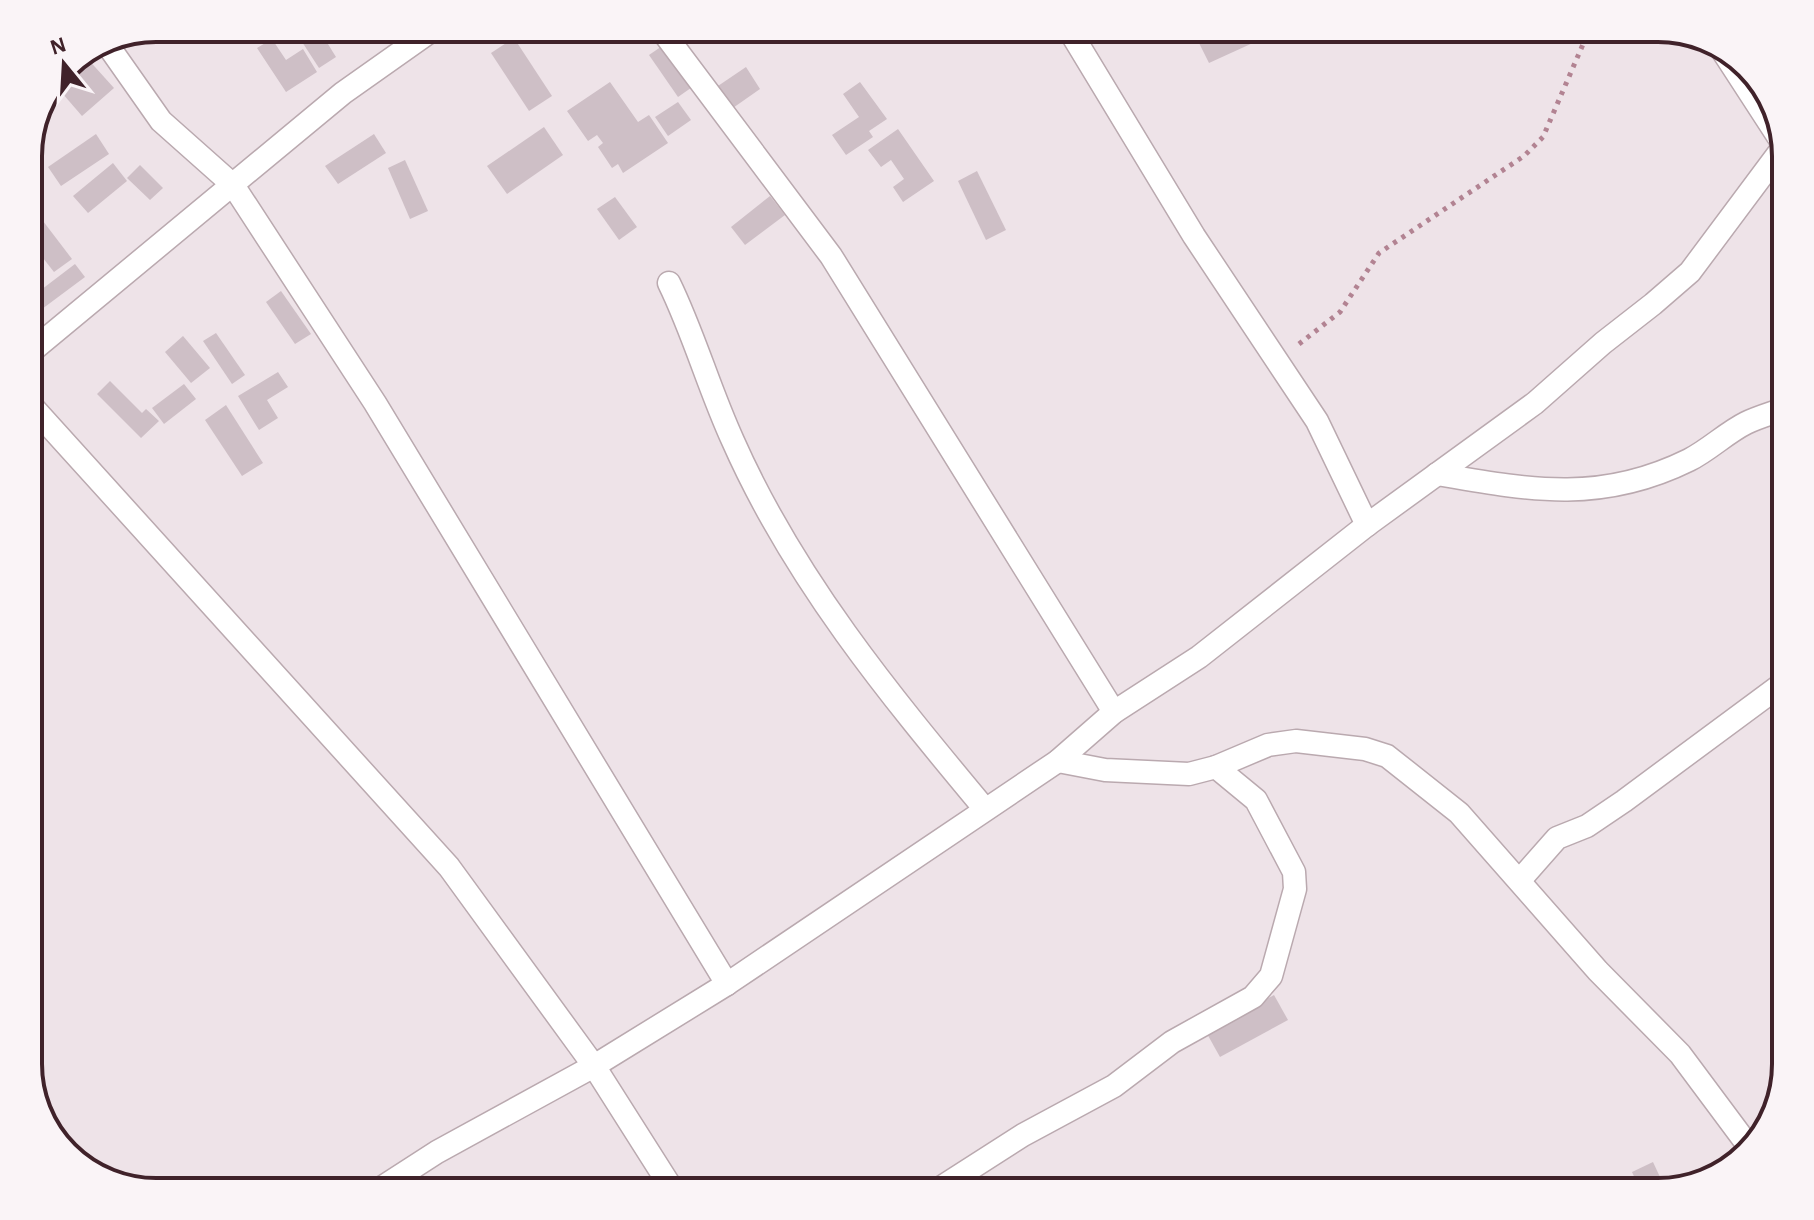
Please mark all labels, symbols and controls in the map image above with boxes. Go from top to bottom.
north arrow [24,24,104,104]
text: N [47,33,69,59]

